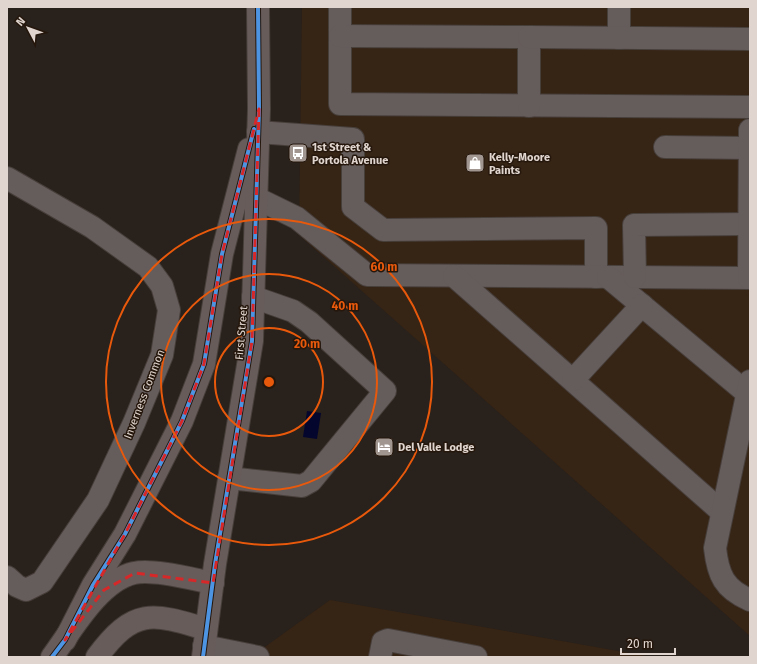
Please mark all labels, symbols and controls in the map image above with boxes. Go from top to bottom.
north arrow [8,8,48,48]
text: N [14,15,28,29]
place label: 1st Street & Portola Avenue [312,141,388,167]
bus stop icon: 1st Street & Portola Avenue [287,142,309,164]
place label: Kelly-Moore Paints [489,151,550,177]
shop icon: Kelly-Moore Paints [464,152,486,174]
text: 60 m [371,260,397,274]
text: 40 m [332,299,358,313]
street label: First Street [233,306,250,361]
text: 20 m [294,337,320,351]
street label: Inverness Common [121,348,168,441]
centre of rings [262,375,276,389]
hotel icon: Del Valle Lodge [373,436,395,458]
place label: Del Valle Lodge [398,441,474,454]
scale bar [621,630,675,656]
text: 20 m [627,637,653,651]

